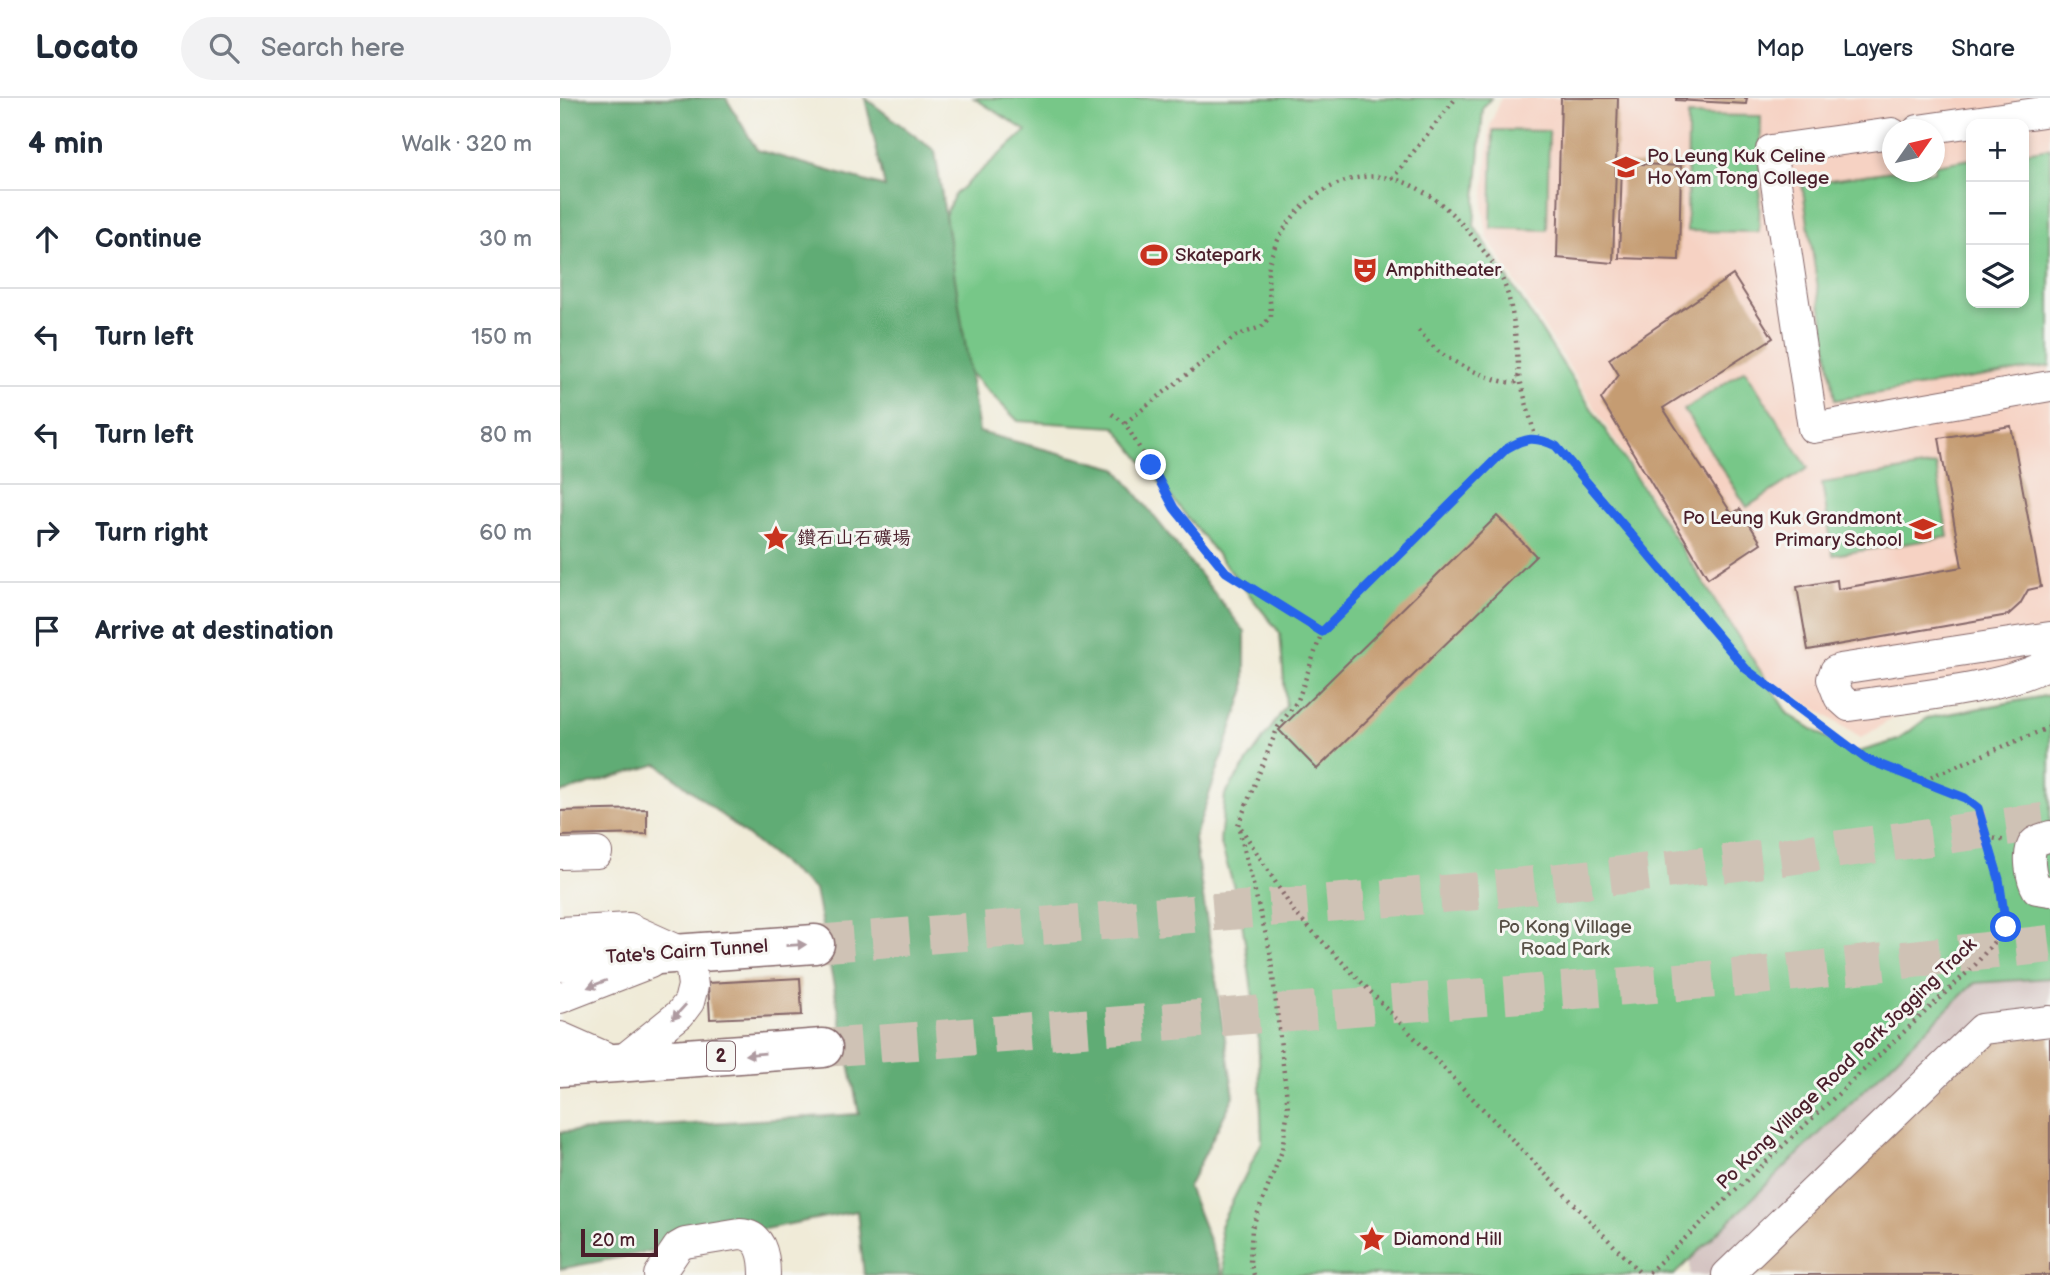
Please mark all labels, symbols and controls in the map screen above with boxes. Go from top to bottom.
search box [181,17,671,80]
text: Locato [35,28,139,68]
icon: search [205,29,243,67]
text: Search here [261,33,405,64]
text: Map [1756,34,1804,63]
text: Layers [1842,34,1913,63]
text: Share [1951,34,2015,63]
north arrow [1882,119,1945,182]
map controls [1966,119,2029,308]
button: + [1966,119,2029,182]
text: 4 min [28,126,103,162]
text: Walk · 320 m [401,130,532,158]
place label: Po Leung Kuk Celine Ho Yam Tong College [1647,145,1829,190]
school or university icon: Po Leung Kuk Celine Ho Yam Tong College [1611,152,1641,182]
button: − [1966,182,2029,245]
icon: ahead [28,220,66,258]
text: Continue [95,224,202,255]
text: 30 m [479,225,532,253]
sports icon: Skatepark [1139,240,1169,270]
place label: Skatepark [1175,244,1261,267]
button: layers [1966,245,2029,308]
theatre icon: Amphitheater [1350,255,1380,285]
place label: Amphitheater [1386,259,1502,282]
icon: left [28,318,66,356]
text: Turn left [95,322,194,353]
text: 150 m [471,323,532,351]
icon: left [28,416,66,454]
text: Turn left [95,420,194,451]
text: 80 m [480,421,532,449]
route end [1135,449,1166,480]
place label: Po Leung Kuk Grandmont Primary School [1683,507,1902,552]
icon: right [28,514,66,552]
school or university icon: Po Leung Kuk Grandmont Primary School [1908,514,1938,544]
text: Turn right [95,518,208,549]
text: 60 m [479,519,532,547]
place icon: 鑽石山石礦場 [761,523,791,553]
place label: 鑽石山石礦場 [797,527,911,550]
icon: arrive [28,612,66,650]
text: Arrive at destination [95,616,334,647]
route start [1990,911,2021,942]
park label: Po Kong Village Road Park [1498,916,1632,961]
street label: Po Kong Village Road Park Jogging Track [1712,933,1982,1195]
street label: Tate's Cairn Tunnel [605,935,769,969]
one-way arrow [785,939,807,950]
one-way arrow [587,978,608,989]
one-way arrow [672,1003,688,1020]
road number: 2 [707,1042,735,1071]
one-way arrow [744,1049,766,1060]
place icon: Diamond Hill [1357,1224,1387,1254]
scale bar [581,1226,658,1258]
place label: Diamond Hill [1393,1228,1502,1251]
text: 20 m [592,1229,635,1252]

